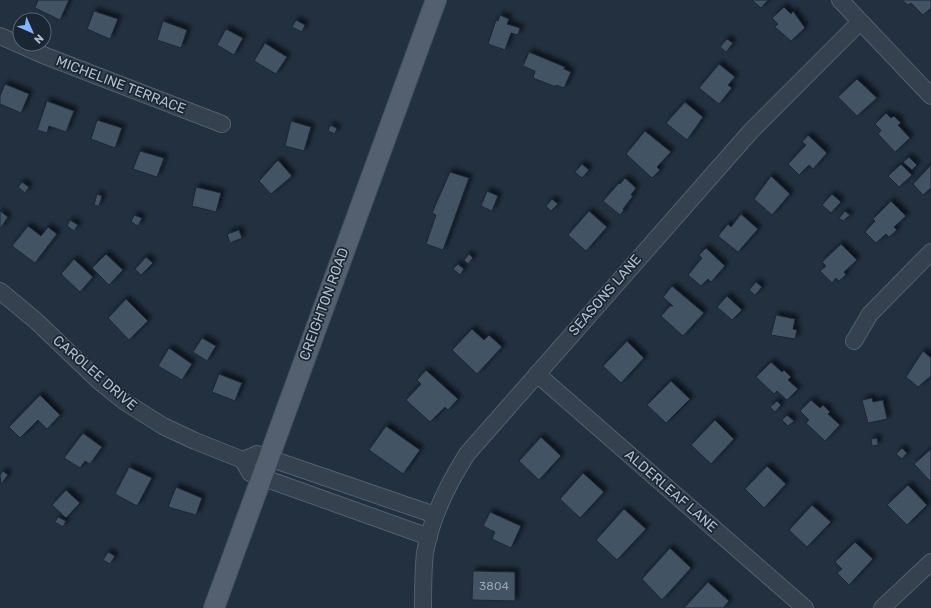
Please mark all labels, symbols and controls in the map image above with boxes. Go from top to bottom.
north arrow [12,12,52,52]
text: N [31,31,46,46]
street label: MICHELINE TERRACE [54,52,188,118]
street label: CREIGHTON ROAD [296,245,352,363]
street label: SEASONS LANE [565,251,645,339]
street label: CAROLEE DRIVE [49,332,141,414]
street label: ALDERLEAF LANE [621,446,721,536]
house number: 3804 [479,579,510,593]

